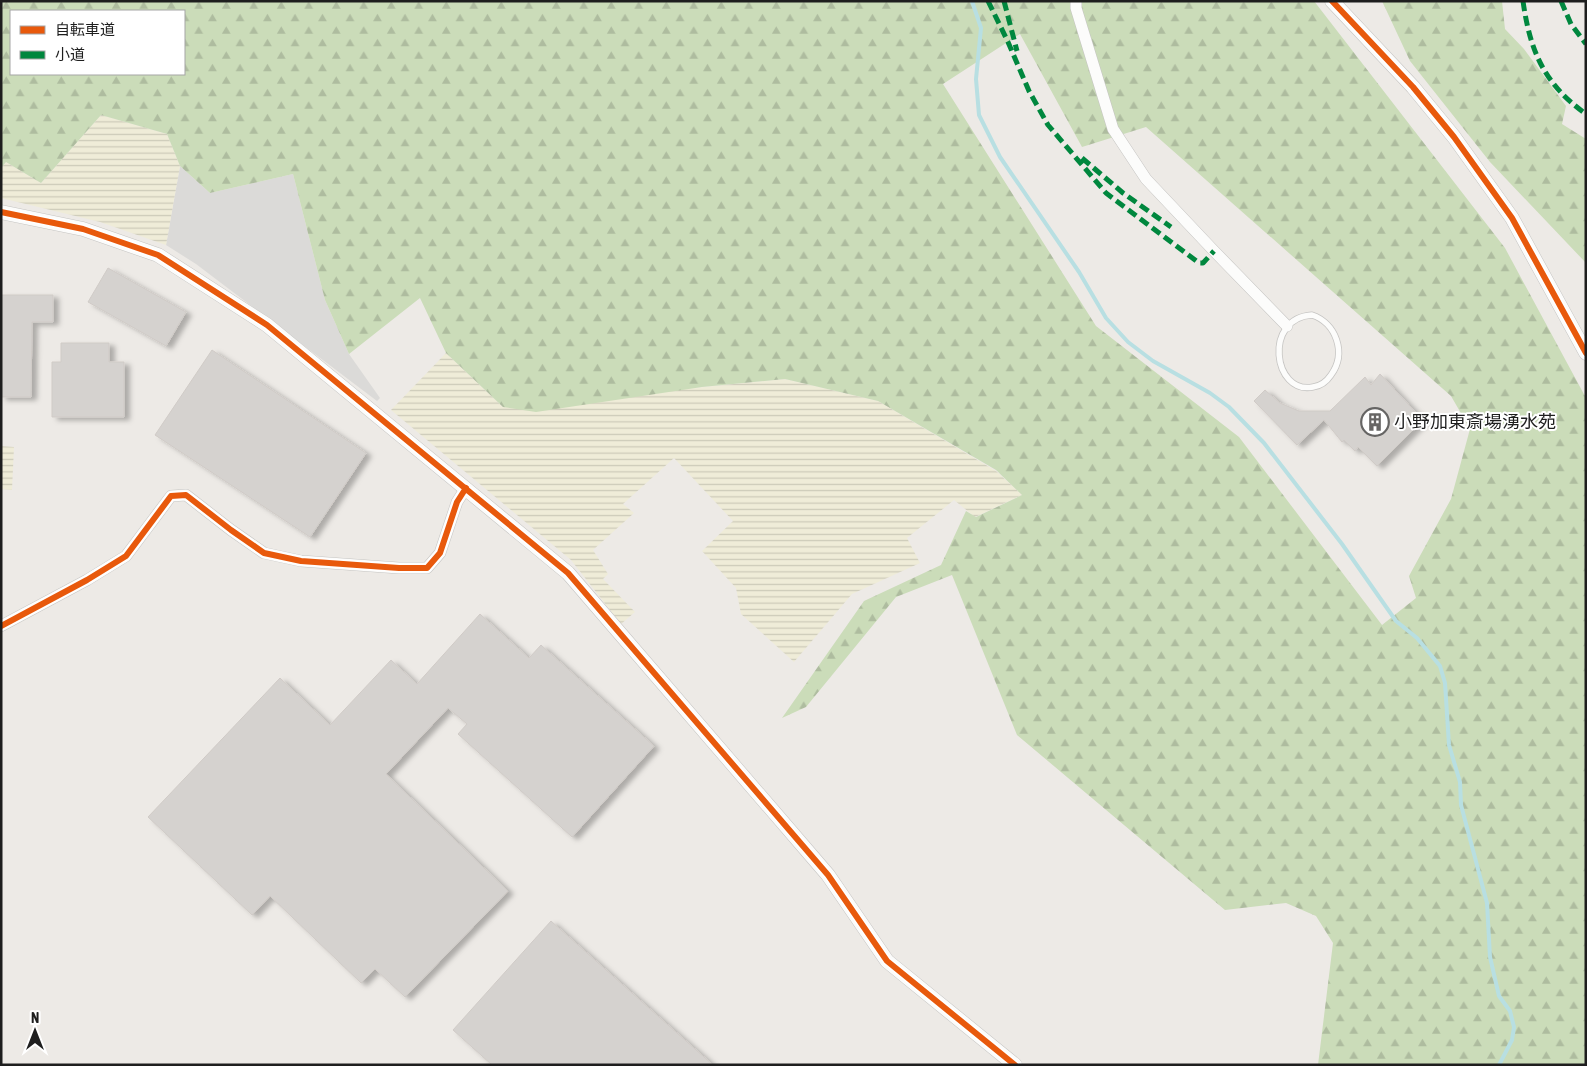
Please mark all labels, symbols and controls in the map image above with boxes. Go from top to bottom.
legend [10,10,185,75]
text: 自転車道 [55,21,115,38]
text: 小道 [55,46,85,63]
building icon: 小野加東斎場湧水苑 [1360,407,1390,437]
place label: 小野加東斎場湧水苑 [1394,411,1556,432]
north arrow [10,1006,60,1056]
text: N [31,1010,39,1026]

